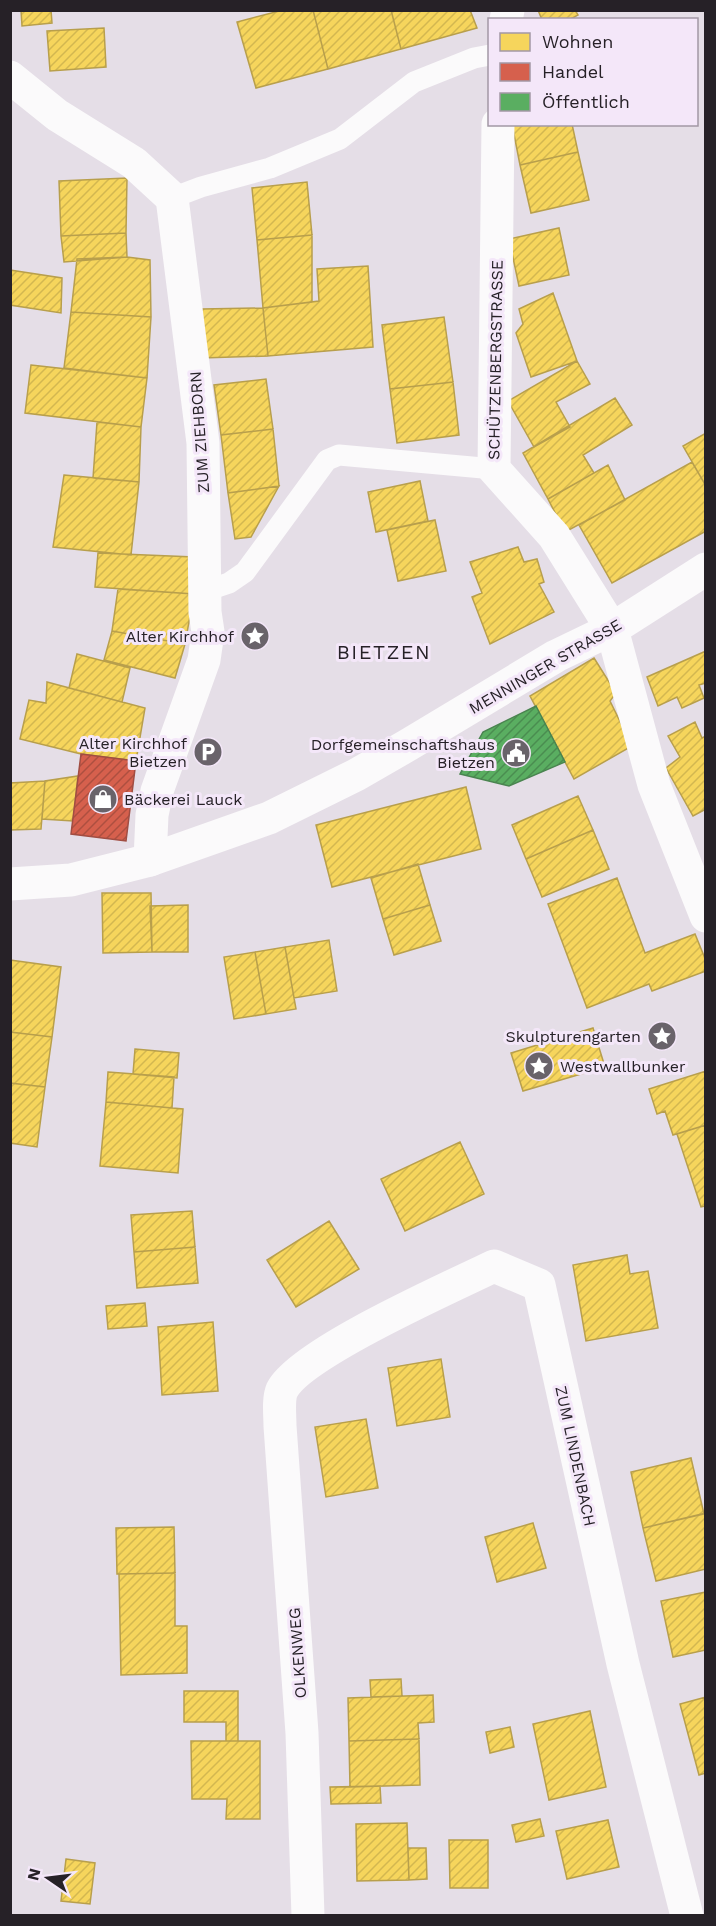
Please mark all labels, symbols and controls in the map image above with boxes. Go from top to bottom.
legend [488,18,698,126]
text: Wohnen [542,31,613,52]
text: Handel [542,61,604,82]
text: Öffentlich [542,91,630,112]
street label: SCHÜTZENBERGSTRASSE [484,260,507,460]
street label: ZUM ZIEHBORN [186,370,213,494]
street label: MENNINGER STRASSE [466,615,625,718]
place icon: Alter Kirchhof [239,620,271,652]
place label: Alter Kirchhof [126,627,235,646]
district label: BIETZEN [337,640,431,664]
place label: Alter Kirchhof Bietzen [79,734,188,771]
place label: Dorfgemeinschaftshaus Bietzen [311,735,495,772]
parking icon: Alter Kirchhof Bietzen [192,736,224,768]
public building icon: Dorfgemeinschaftshaus Bietzen [500,737,532,769]
shop icon: Bäckerei Lauck [87,783,119,815]
place label: Bäckerei Lauck [124,790,242,809]
place icon: Skulpturengarten [646,1020,678,1052]
place label: Skulpturengarten [506,1027,641,1046]
place icon: Westwallbunker [523,1050,555,1082]
place label: Westwallbunker [560,1057,686,1076]
street label: ZUM LINDENBACH [551,1384,600,1528]
street label: OLKENWEG [285,1607,310,1699]
north arrow [18,1848,78,1908]
text: N [23,1866,45,1883]

